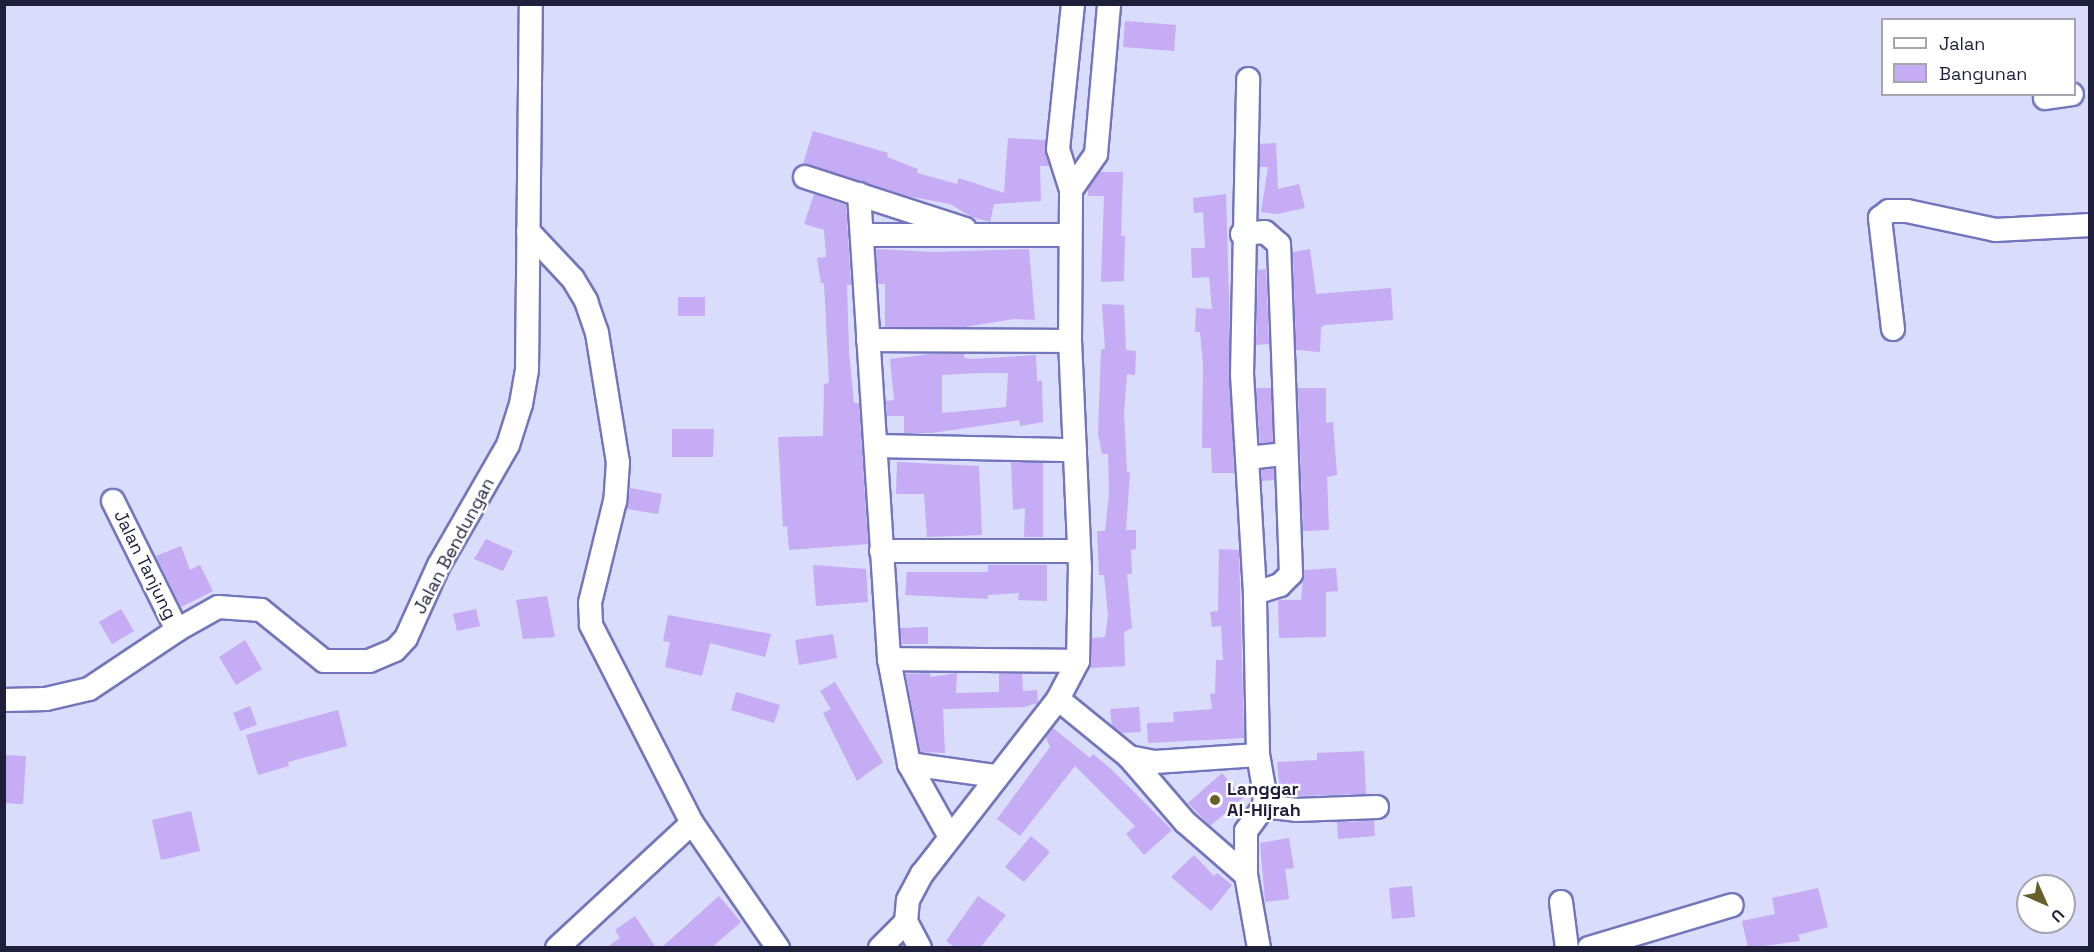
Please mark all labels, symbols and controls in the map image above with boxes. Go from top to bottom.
legend [1881,18,2076,96]
text: Jalan [1939,32,1985,55]
text: Bangunan [1939,62,2027,85]
street label: Jalan Bendungan [409,474,499,618]
street label: Jalan Tanjung [109,507,181,623]
place label: Langgar Al-Hijrah [1227,779,1301,822]
marker: Langgar Al-Hijrah [1208,793,1222,807]
north arrow [2016,874,2076,934]
text: U [2046,904,2069,927]

